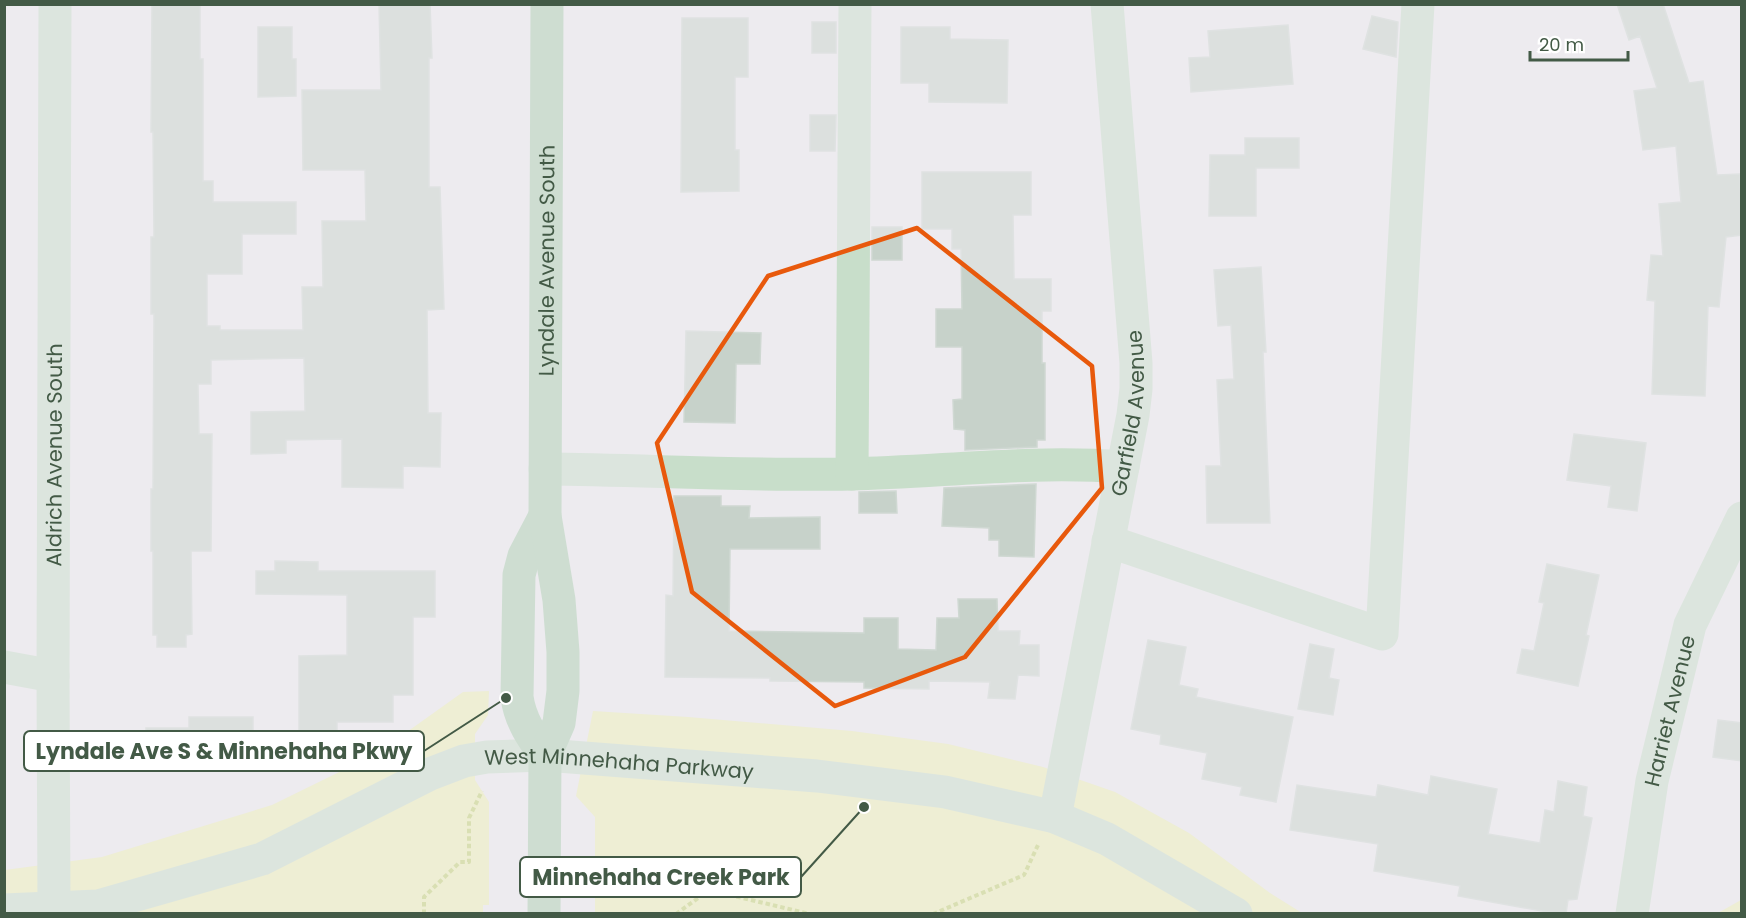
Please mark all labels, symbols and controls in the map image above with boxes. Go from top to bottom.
scale bar [1530,24,1628,62]
text: 20 m [1539,32,1584,57]
street label: Lyndale Avenue South [531,145,561,376]
street label: Garfield Avenue [1103,329,1151,498]
street label: Aldrich Avenue South [39,343,68,567]
street label: Harriet Avenue [1637,632,1702,789]
callout: Lyndale Ave S & Minnehaha Pkwy [24,731,424,771]
text: Lyndale Ave S & Minnehaha Pkwy [36,736,412,767]
street label: West Minnehaha Parkway [484,740,755,786]
callout: Minnehaha Creek Park [520,857,801,897]
text: Minnehaha Creek Park [532,862,790,893]

